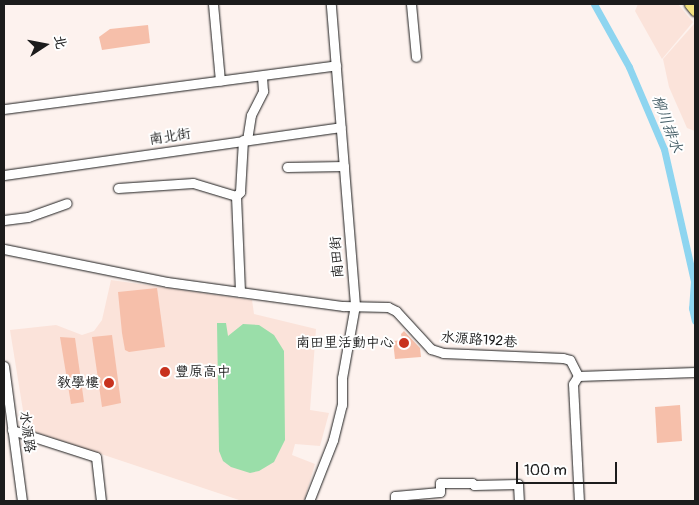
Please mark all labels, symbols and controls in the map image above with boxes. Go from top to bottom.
north arrow [20,20,70,70]
text: 北 [51,34,70,51]
water label: 柳川排水 [648,93,686,155]
street label: 南北街 [148,125,192,149]
street label: 南田街 [327,235,347,279]
street label: 水源路192巷 [440,329,518,351]
place label: 南田里活動中心 [296,335,394,351]
marker: 南田里活動中心 [398,337,410,349]
place label: 豐原高中 [175,364,231,380]
marker: 豐原高中 [159,366,171,378]
place label: 教學樓 [57,375,99,391]
marker: 教學樓 [103,377,115,389]
street label: 水源路 [16,410,38,454]
scale bar [519,452,620,484]
text: 100 m [524,461,567,480]

